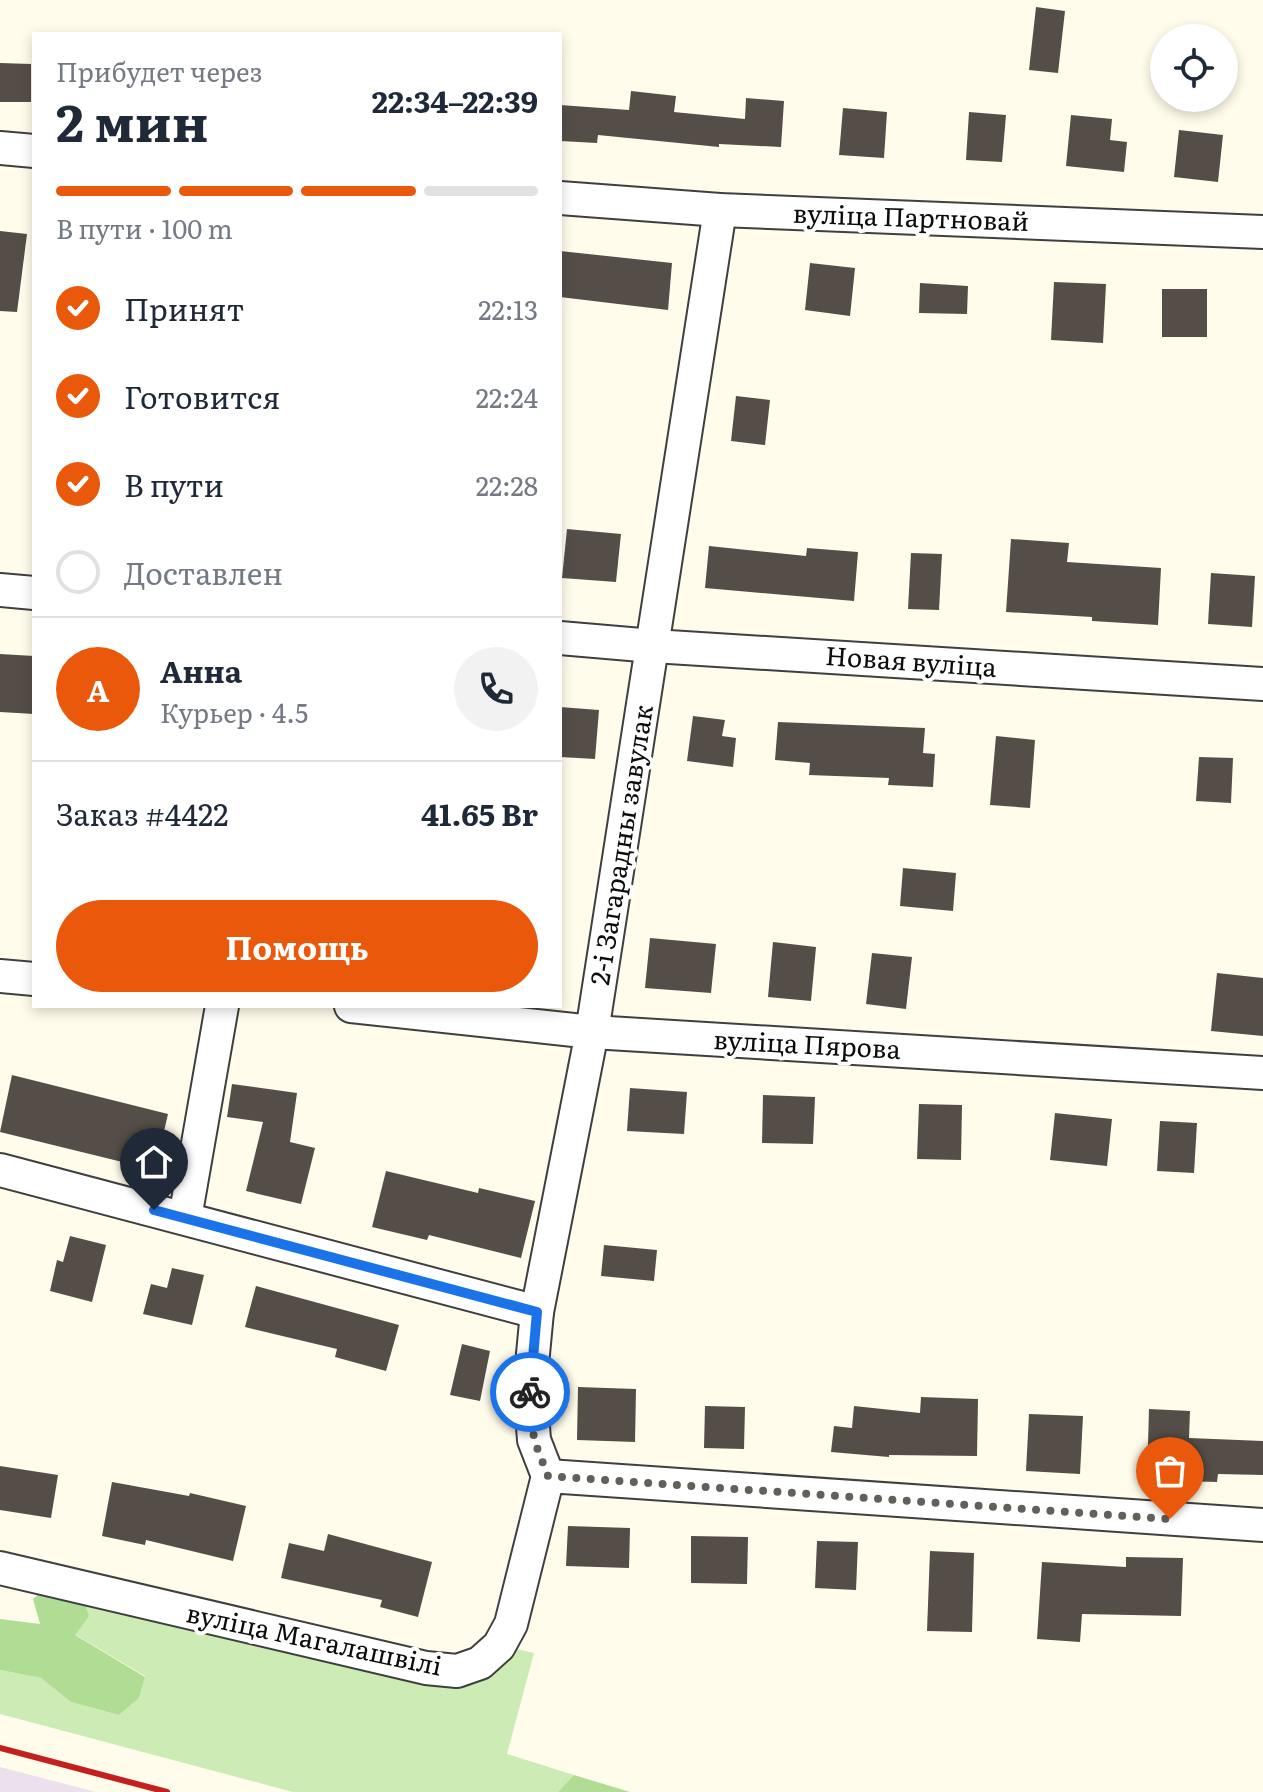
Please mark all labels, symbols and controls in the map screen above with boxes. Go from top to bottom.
map controls [1150,24,1238,112]
button: locate [1150,24,1238,112]
text: Прибудет через [56,51,262,90]
text: 22:34–22:39 [372,78,538,122]
text: 2 мин [56,81,208,158]
street label: вуліца Партновай [792,192,1030,239]
text: В пути · 100 m [56,208,233,247]
icon: check [56,286,100,330]
text: Принят [124,286,244,330]
text: 22:13 [478,289,538,328]
icon: check [56,374,100,418]
text: Готовится [124,374,280,418]
text: 22:24 [476,377,538,416]
icon: check [56,462,100,506]
text: В пути [124,462,224,506]
text: 22:28 [476,465,538,504]
text: Доставлен [124,550,283,594]
street label: Новая вуліца [824,634,998,685]
button: phone [454,647,538,731]
text: Анна [160,648,242,692]
text: А [87,667,109,711]
text: Курьер · 4.5 [160,692,308,731]
street label: 2-і Загарадны завулак [578,701,661,988]
text: Заказ #4422 [56,791,228,835]
text: 41.65 Br [421,791,538,835]
button: Помощь [56,900,538,992]
street label: вуліца Пярова [712,1018,902,1067]
pin [120,1128,188,1210]
icon: home [132,1140,176,1184]
courier [490,1352,570,1432]
icon: bike [508,1370,552,1414]
pin [1136,1437,1204,1519]
icon: bag [1148,1449,1192,1493]
street label: вуліца Магалашвілі [183,1591,446,1684]

